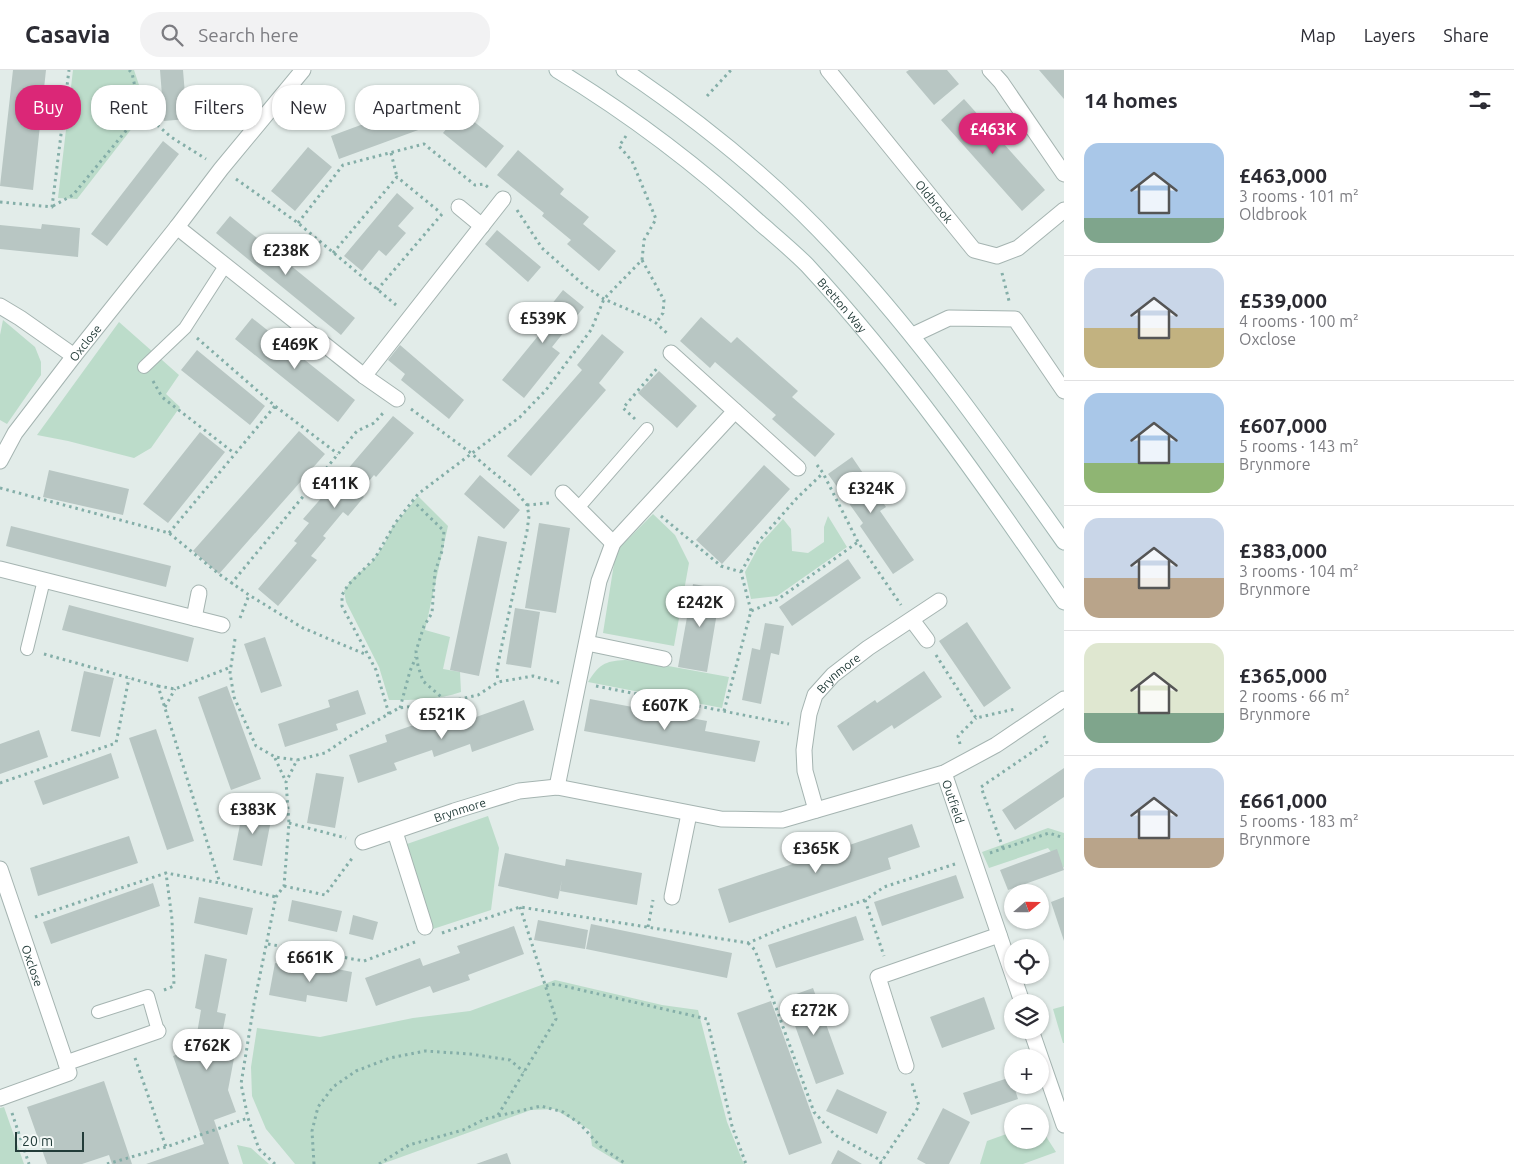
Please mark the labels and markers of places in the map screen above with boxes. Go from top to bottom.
pin: £463K [958,112,1028,155]
pin: £238K [251,234,321,276]
pin: £539K [508,302,578,344]
pin: £469K [260,328,330,370]
pin: £411K [300,466,370,509]
pin: £324K [836,472,906,514]
pin: £242K [665,586,735,628]
pin: £607K [630,688,700,731]
pin: £521K [407,698,477,740]
pin: £383K [218,792,288,835]
pin: £365K [781,832,851,874]
pin: £661K [275,940,345,983]
pin: £272K [779,994,849,1036]
pin: £762K [172,1028,242,1071]

